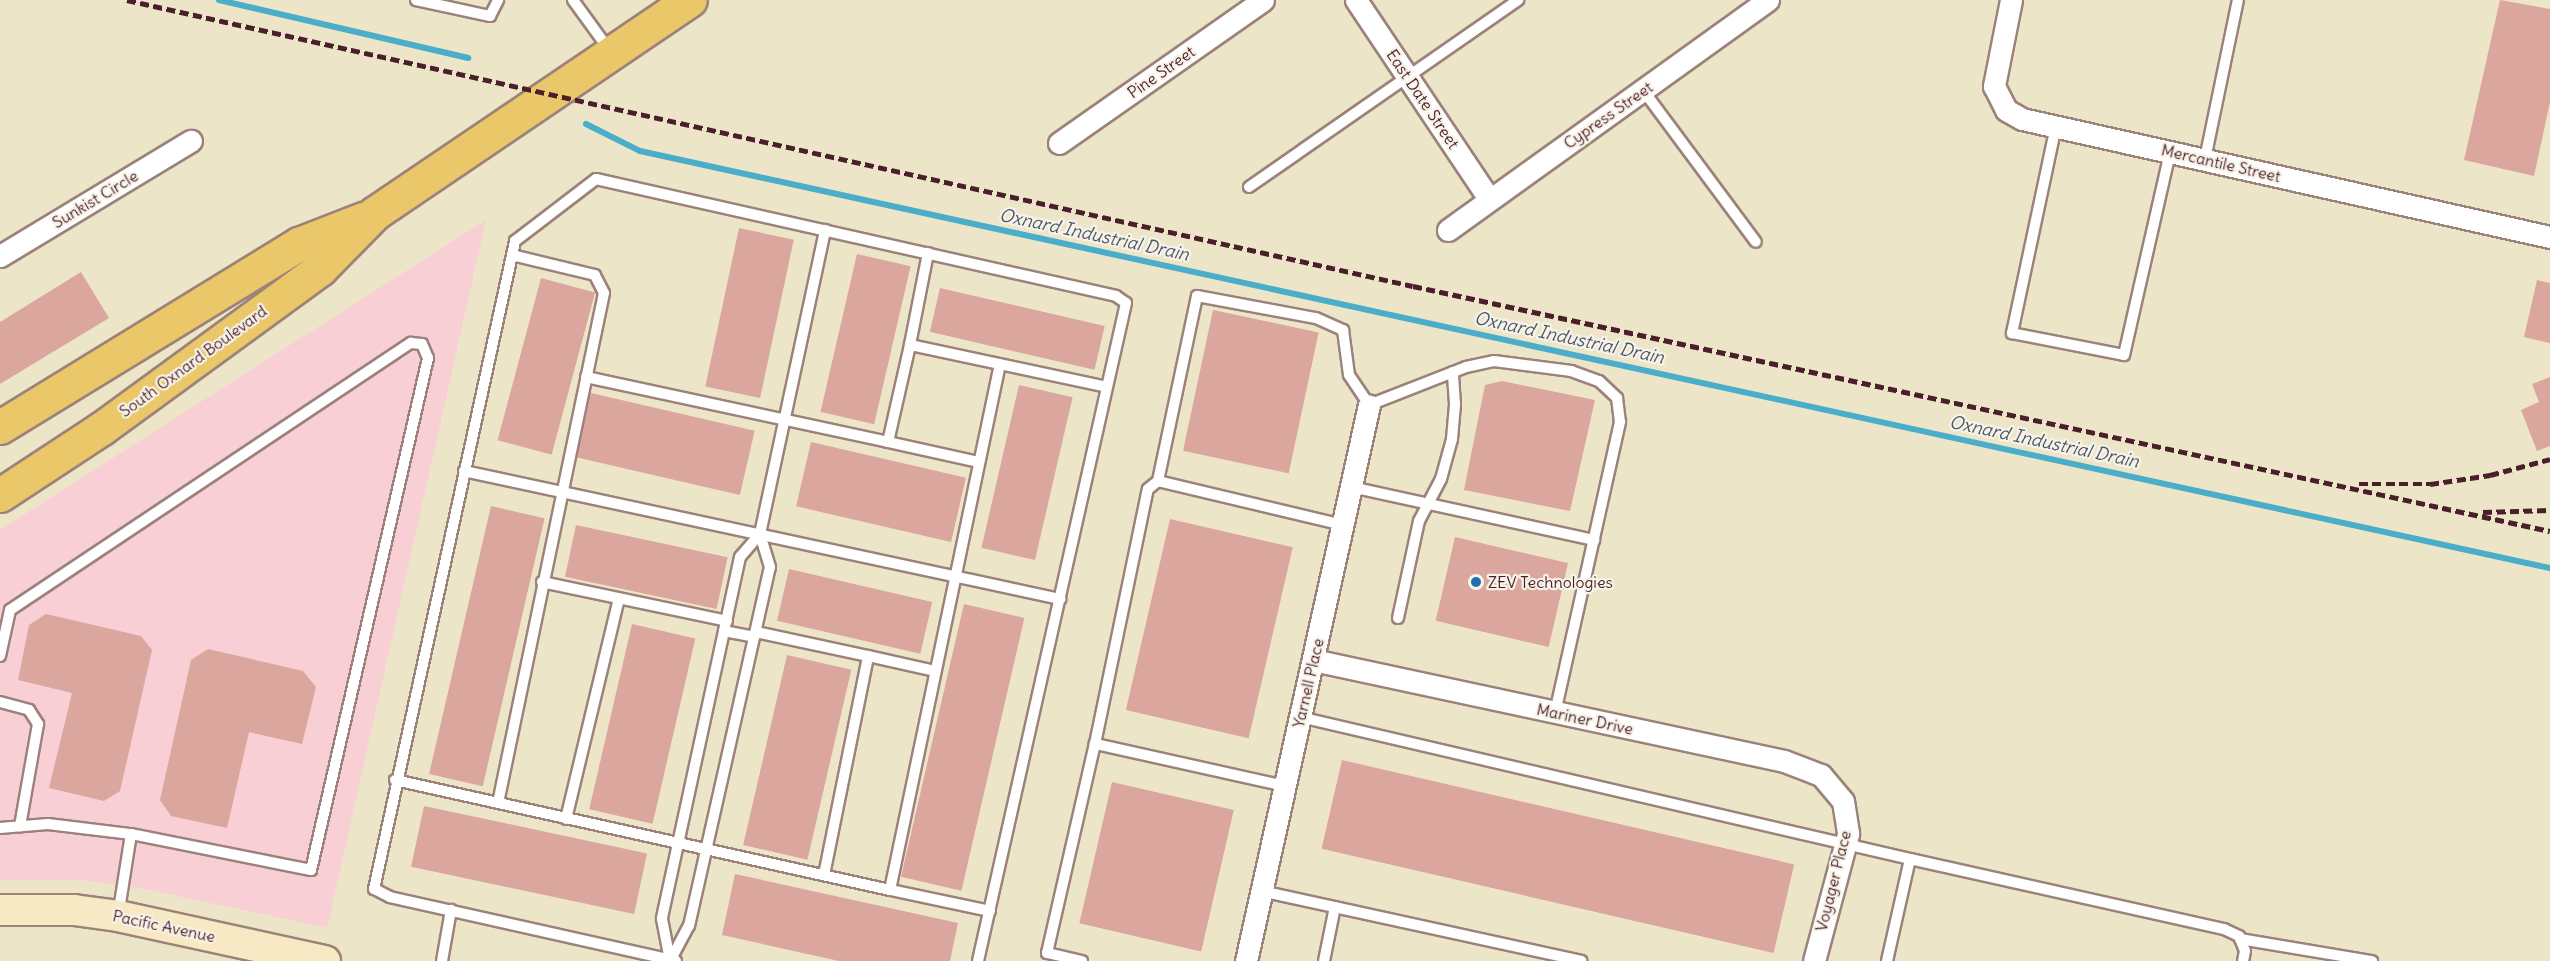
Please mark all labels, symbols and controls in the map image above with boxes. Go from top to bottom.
street label: Pine Street [1124,42,1198,102]
street label: East Date Street [1383,46,1463,152]
street label: Cypress Street [1560,77,1656,153]
street label: Mercantile Street [2159,140,2283,186]
street label: Sunkist Circle [49,166,141,232]
water label: Oxnard Industrial Drain [997,204,1191,266]
street label: South Oxnard Boulevard [116,301,270,421]
water label: Oxnard Industrial Drain [1472,307,1666,369]
water label: Oxnard Industrial Drain [1947,411,2141,473]
place label: ZEV Technologies [1488,572,1613,592]
marker: ZEV Technologies [1469,575,1483,589]
street label: Yarnell Place [1288,636,1328,730]
street label: Mariner Drive [1535,699,1635,739]
street label: Voyager Place [1811,829,1855,933]
street label: Pacific Avenue [111,906,217,946]

